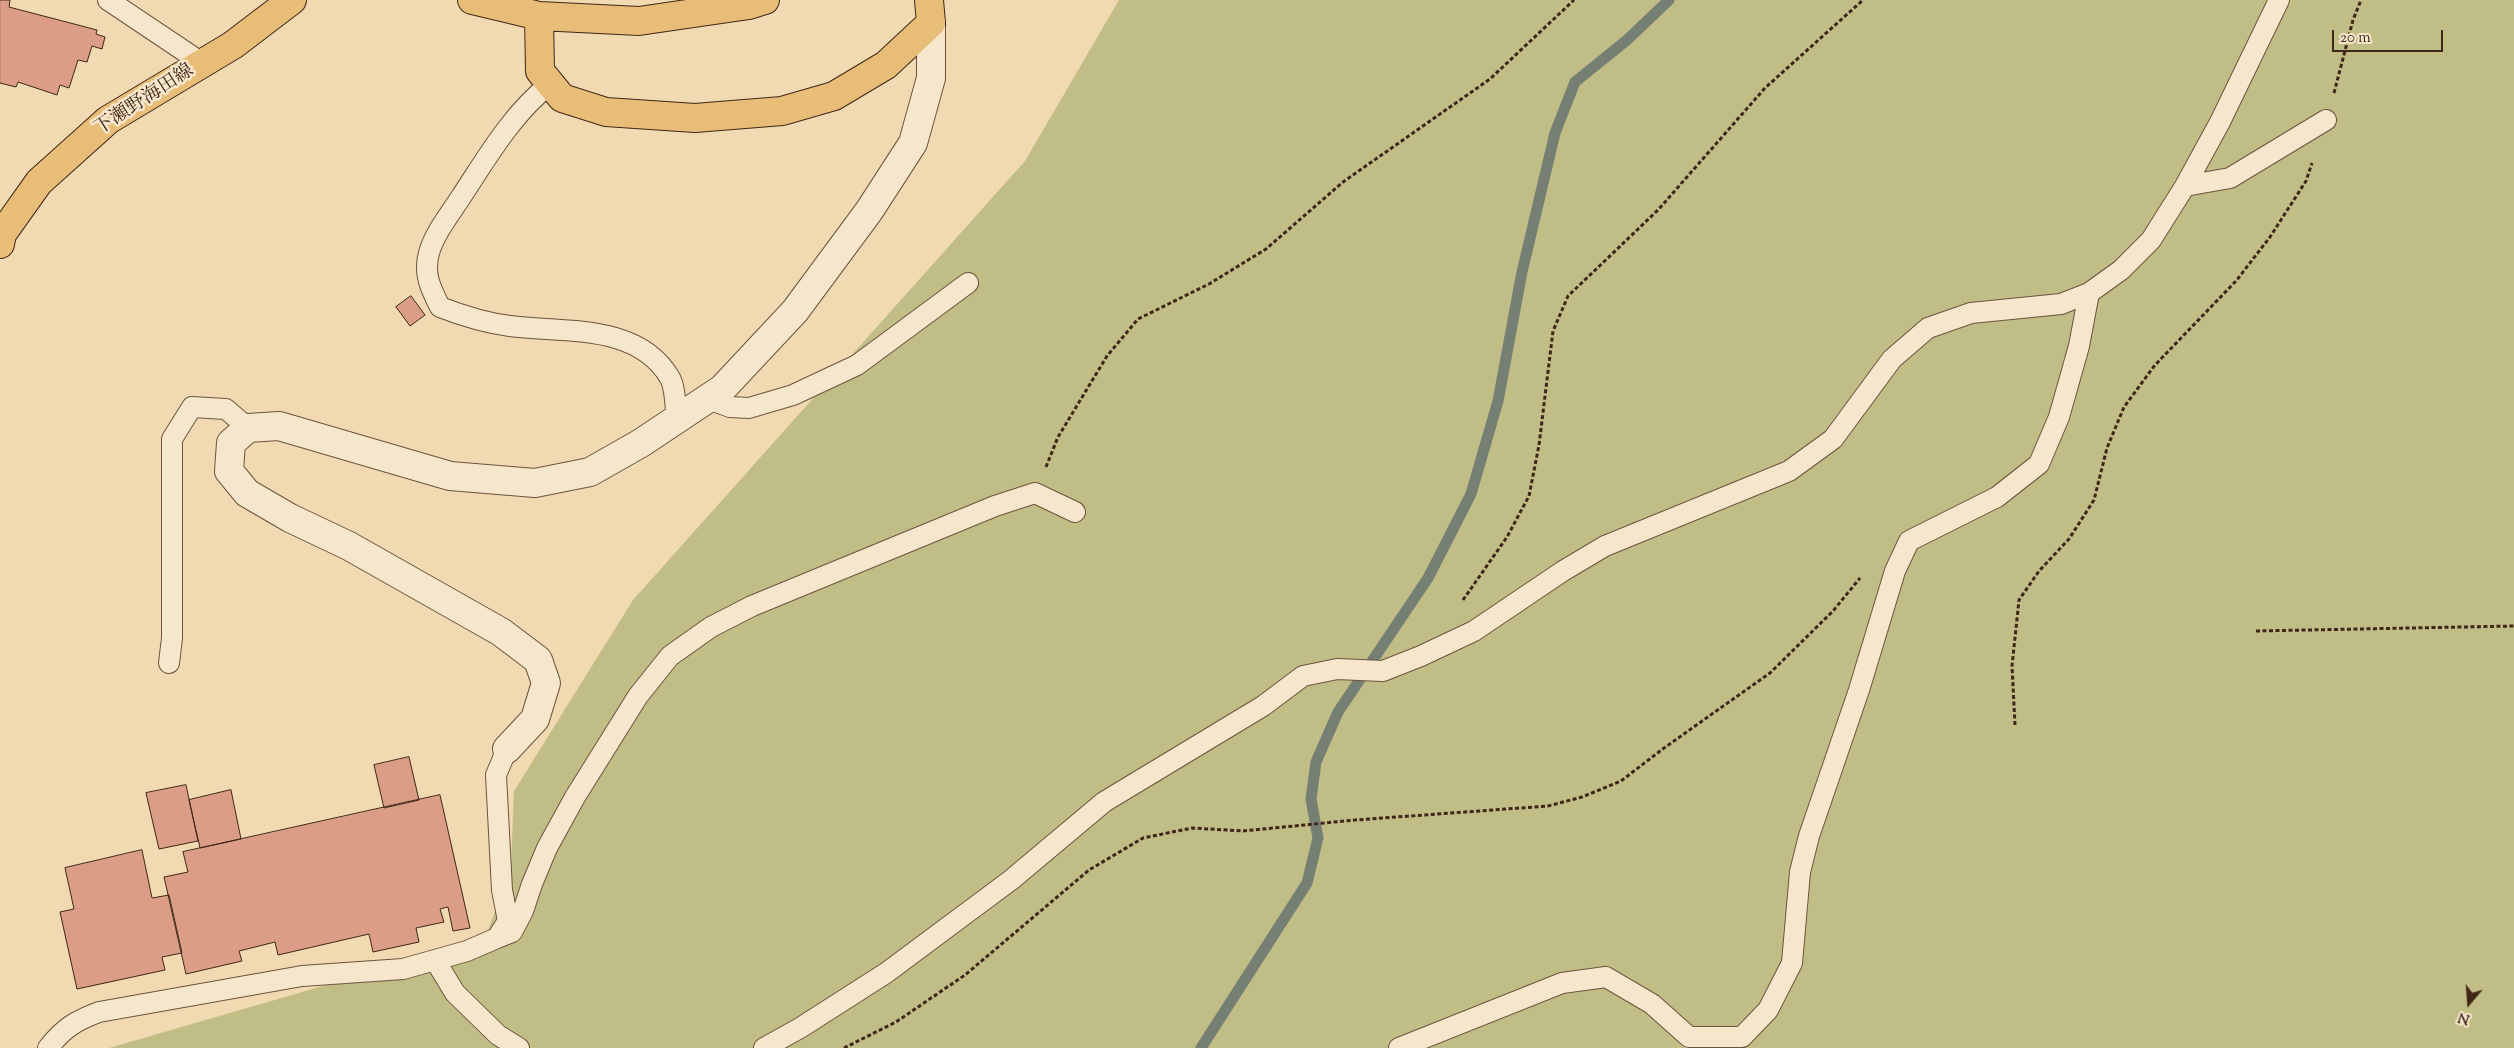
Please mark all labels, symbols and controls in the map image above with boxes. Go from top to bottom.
scale bar [2334,20,2445,52]
text: 20 m [2340,28,2371,49]
street label: 下瀬野海田線 [91,60,199,142]
north arrow [2444,978,2494,1028]
text: N [2456,1006,2473,1029]

